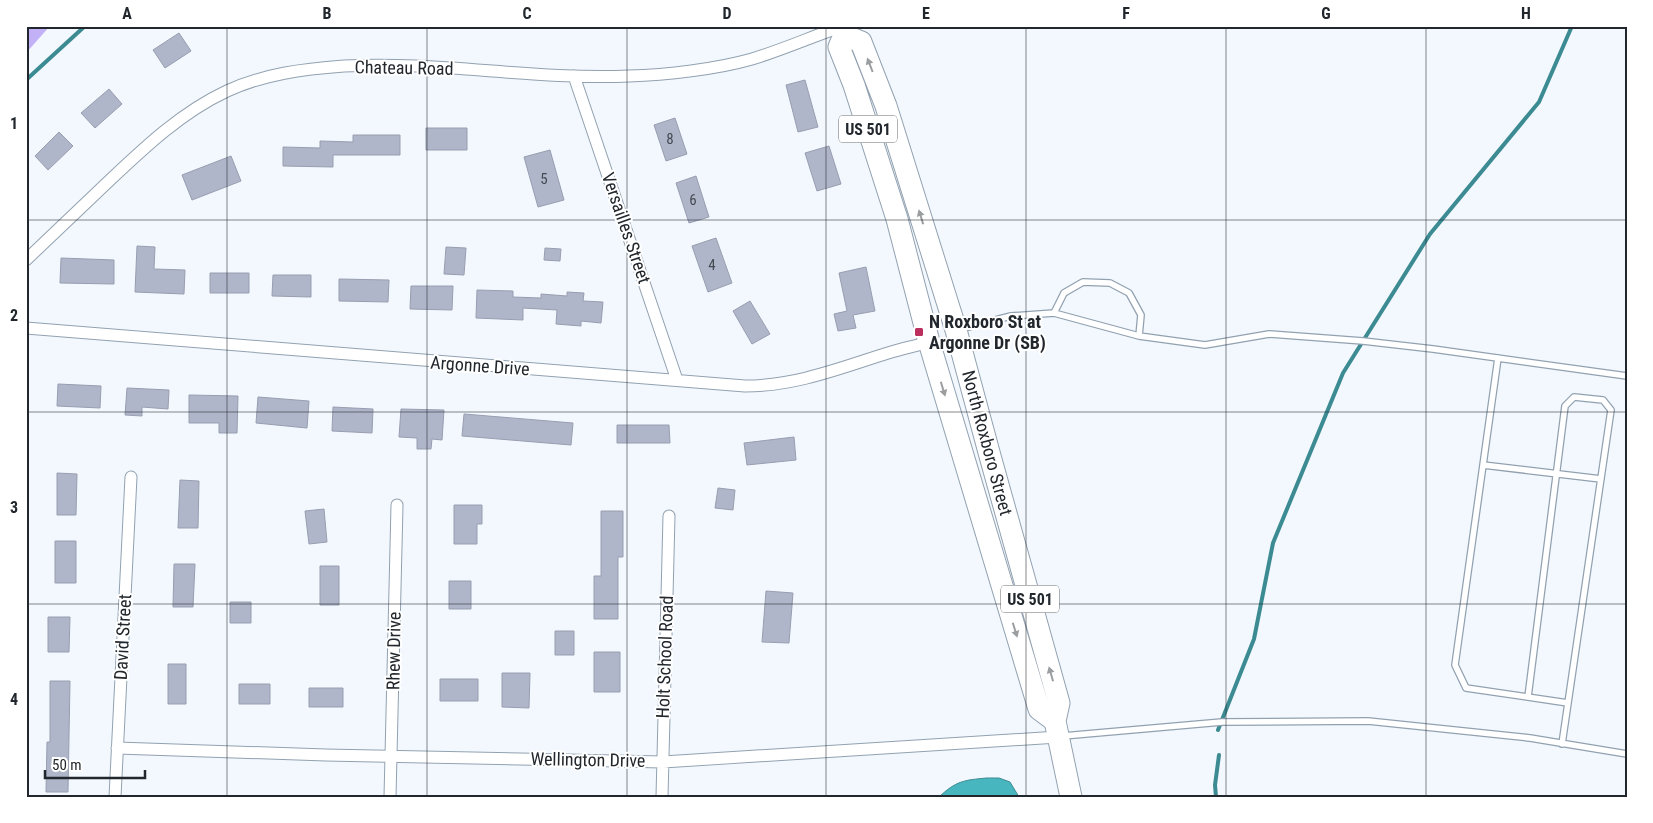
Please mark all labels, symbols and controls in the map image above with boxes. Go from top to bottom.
text: A [122,4,132,23]
text: B [323,4,332,23]
text: C [522,4,532,23]
text: D [722,4,732,23]
text: E [922,4,930,23]
text: F [1122,4,1130,23]
text: G [1321,4,1331,23]
text: H [1521,4,1531,23]
street label: Chateau Road [354,56,454,79]
one-way arrow [866,57,874,72]
text: 1 [10,114,18,133]
road number: US 501 [839,116,897,142]
house number: 8 [666,130,674,148]
house number: 5 [540,170,548,188]
street label: Versailles Street [598,170,655,286]
house number: 6 [689,191,697,209]
one-way arrow [916,209,924,224]
house number: 4 [708,256,716,274]
text: 2 [10,306,18,325]
place label: N Roxboro St at Argonne Dr (SB) [929,311,1046,354]
marker: N Roxboro St at Argonne Dr (SB) [913,326,925,338]
street label: Argonne Drive [430,352,530,379]
street label: North Roxboro Street [958,368,1017,518]
one-way arrow [940,382,948,397]
text: 3 [10,498,18,517]
road number: US 501 [1001,586,1059,612]
street label: David Street [110,594,135,680]
street label: Holt School Road [652,595,677,719]
street label: Rhew Drive [382,612,405,690]
one-way arrow [1012,622,1020,637]
one-way arrow [1046,667,1054,682]
text: 4 [10,690,18,709]
scale bar [45,748,145,780]
street label: Wellington Drive [530,748,646,771]
text: 50 m [52,756,82,774]

